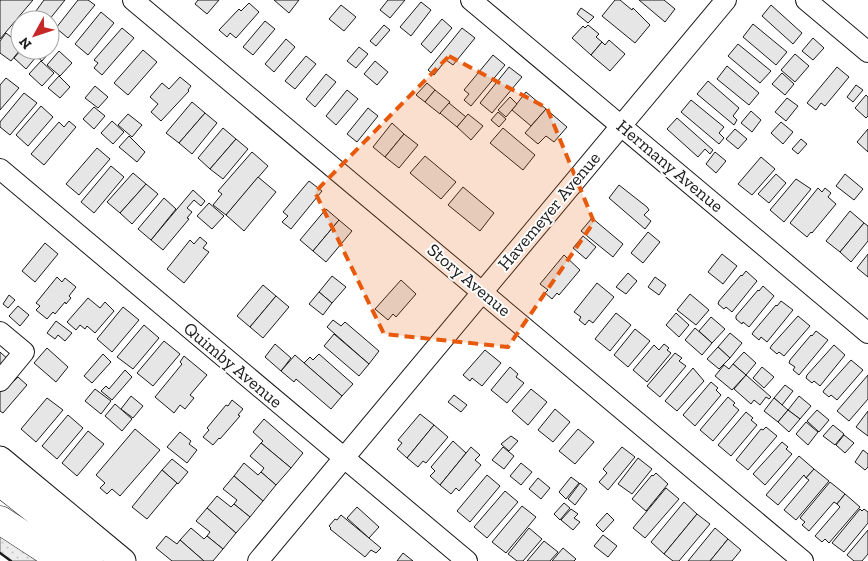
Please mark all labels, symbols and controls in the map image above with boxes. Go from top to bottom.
north arrow [10,10,60,60]
text: N [15,33,35,53]
street label: Hermany Avenue [612,115,728,217]
street label: Havemeyer Avenue [493,147,605,275]
street label: Story Avenue [423,239,515,321]
street label: Quimby Avenue [179,317,287,413]

